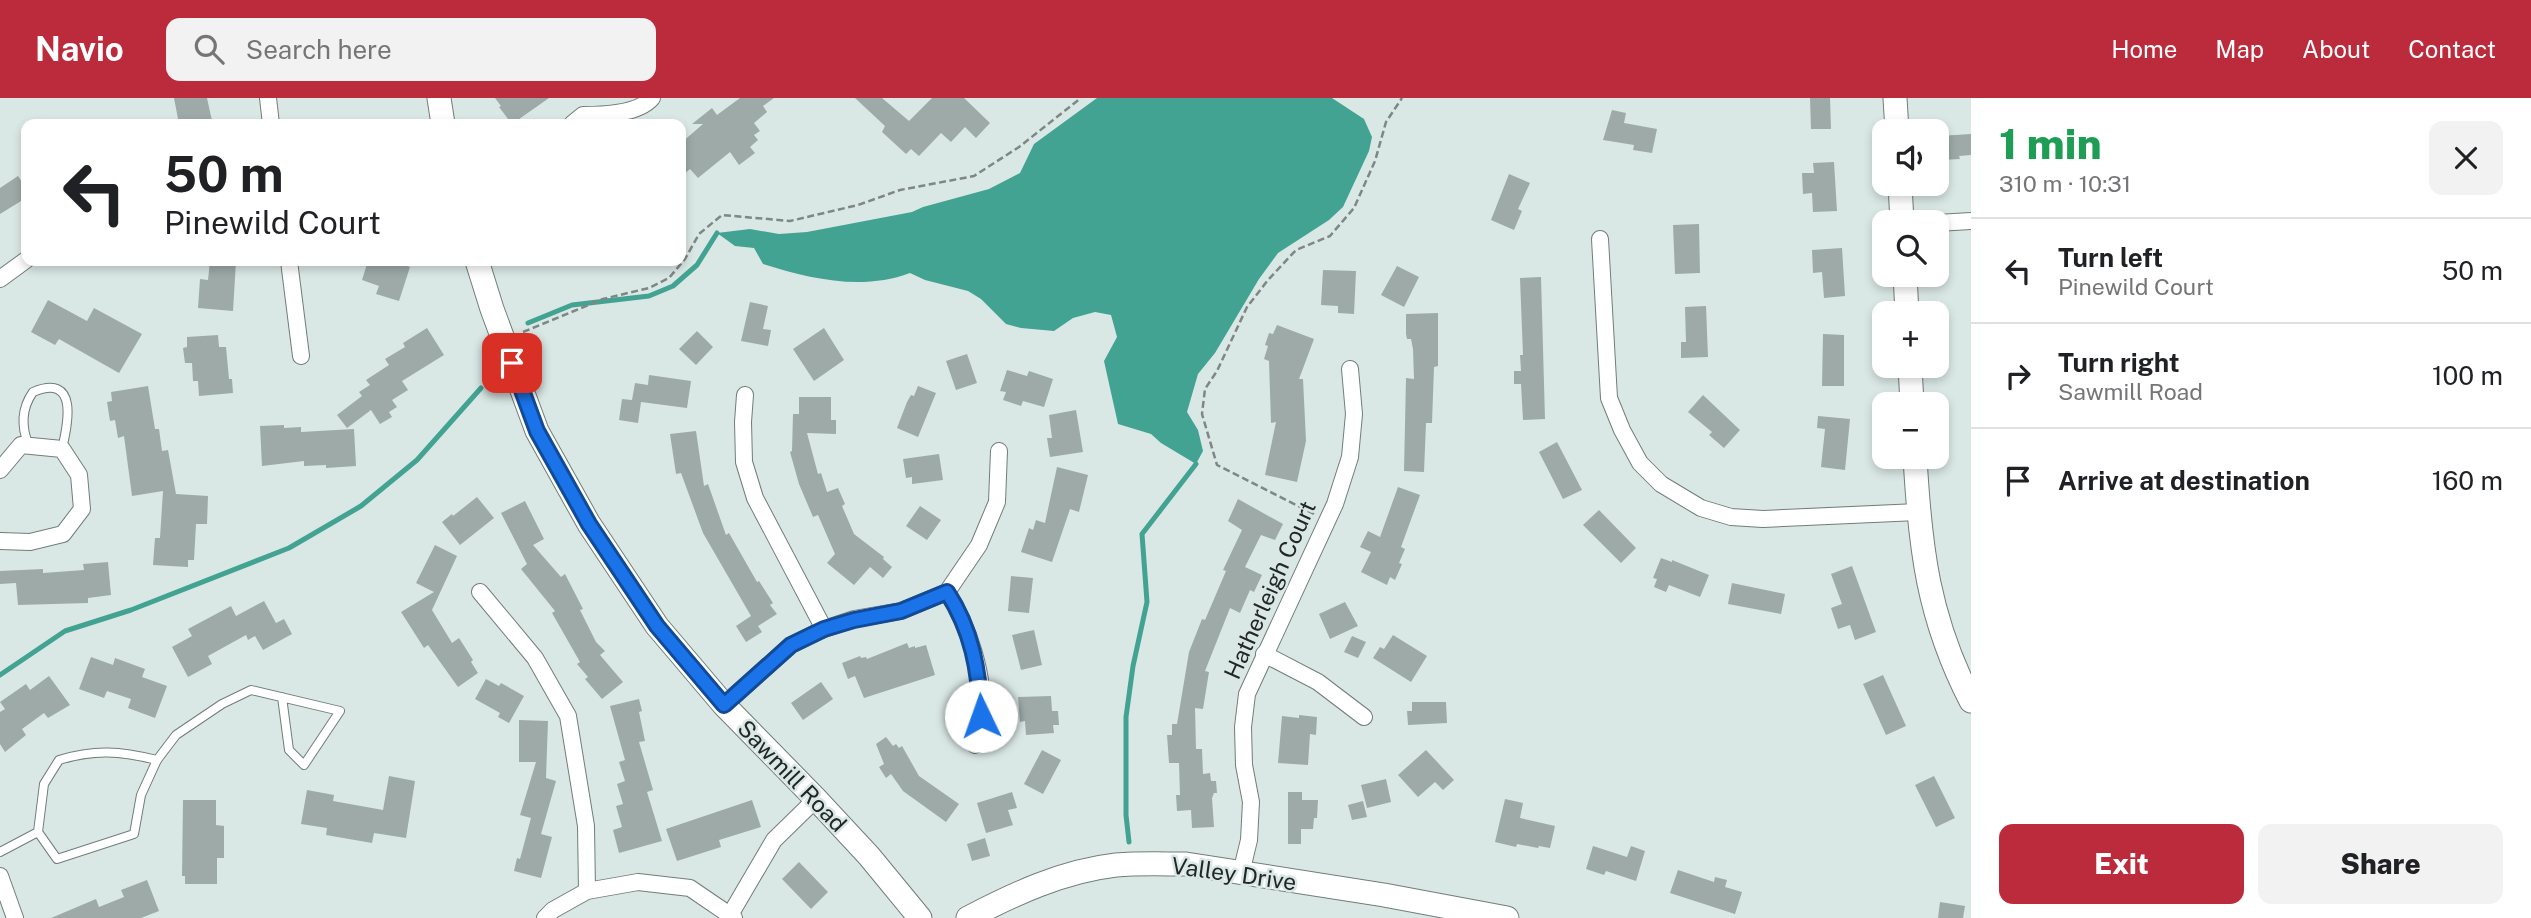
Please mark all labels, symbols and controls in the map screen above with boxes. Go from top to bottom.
search box [166,18,656,81]
text: Navio [35,30,124,68]
icon: search [190,30,228,68]
text: Search here [246,34,392,65]
text: Home [2111,35,2177,63]
text: Map [2215,35,2264,63]
text: About [2302,35,2370,63]
text: Contact [2408,35,2496,63]
map controls [1872,119,1949,469]
button: sound [1872,119,1949,196]
text: 1 min [1999,119,2102,168]
button: close [2429,121,2503,195]
text: 50 m [164,145,284,203]
icon: left [49,147,140,238]
text: 310 m · 10:31 [1999,170,2131,197]
text: Pinewild Court [164,204,381,241]
button: search [1872,210,1949,287]
text: Turn left [2058,242,2163,273]
icon: left [1999,252,2037,290]
text: 50 m [2442,255,2503,286]
text: Pinewild Court [2058,273,2214,300]
button: + [1872,301,1949,378]
pin [482,333,542,393]
icon: arrive [493,344,531,382]
text: Turn right [2058,347,2180,378]
icon: right [1999,357,2037,395]
text: 100 m [2432,360,2503,391]
text: Sawmill Road [2058,378,2203,405]
button: − [1872,392,1949,469]
icon: arrive [1999,462,2037,500]
text: Arrive at destination [2058,465,2310,496]
text: 160 m [2432,465,2503,496]
street label: Hatherleigh Court [1218,497,1321,683]
position arrow [944,679,1018,753]
street label: Sawmill Road [732,714,852,837]
button: Exit [1999,824,2244,904]
button: Share [2258,824,2503,904]
street label: Valley Drive [1170,851,1298,896]

